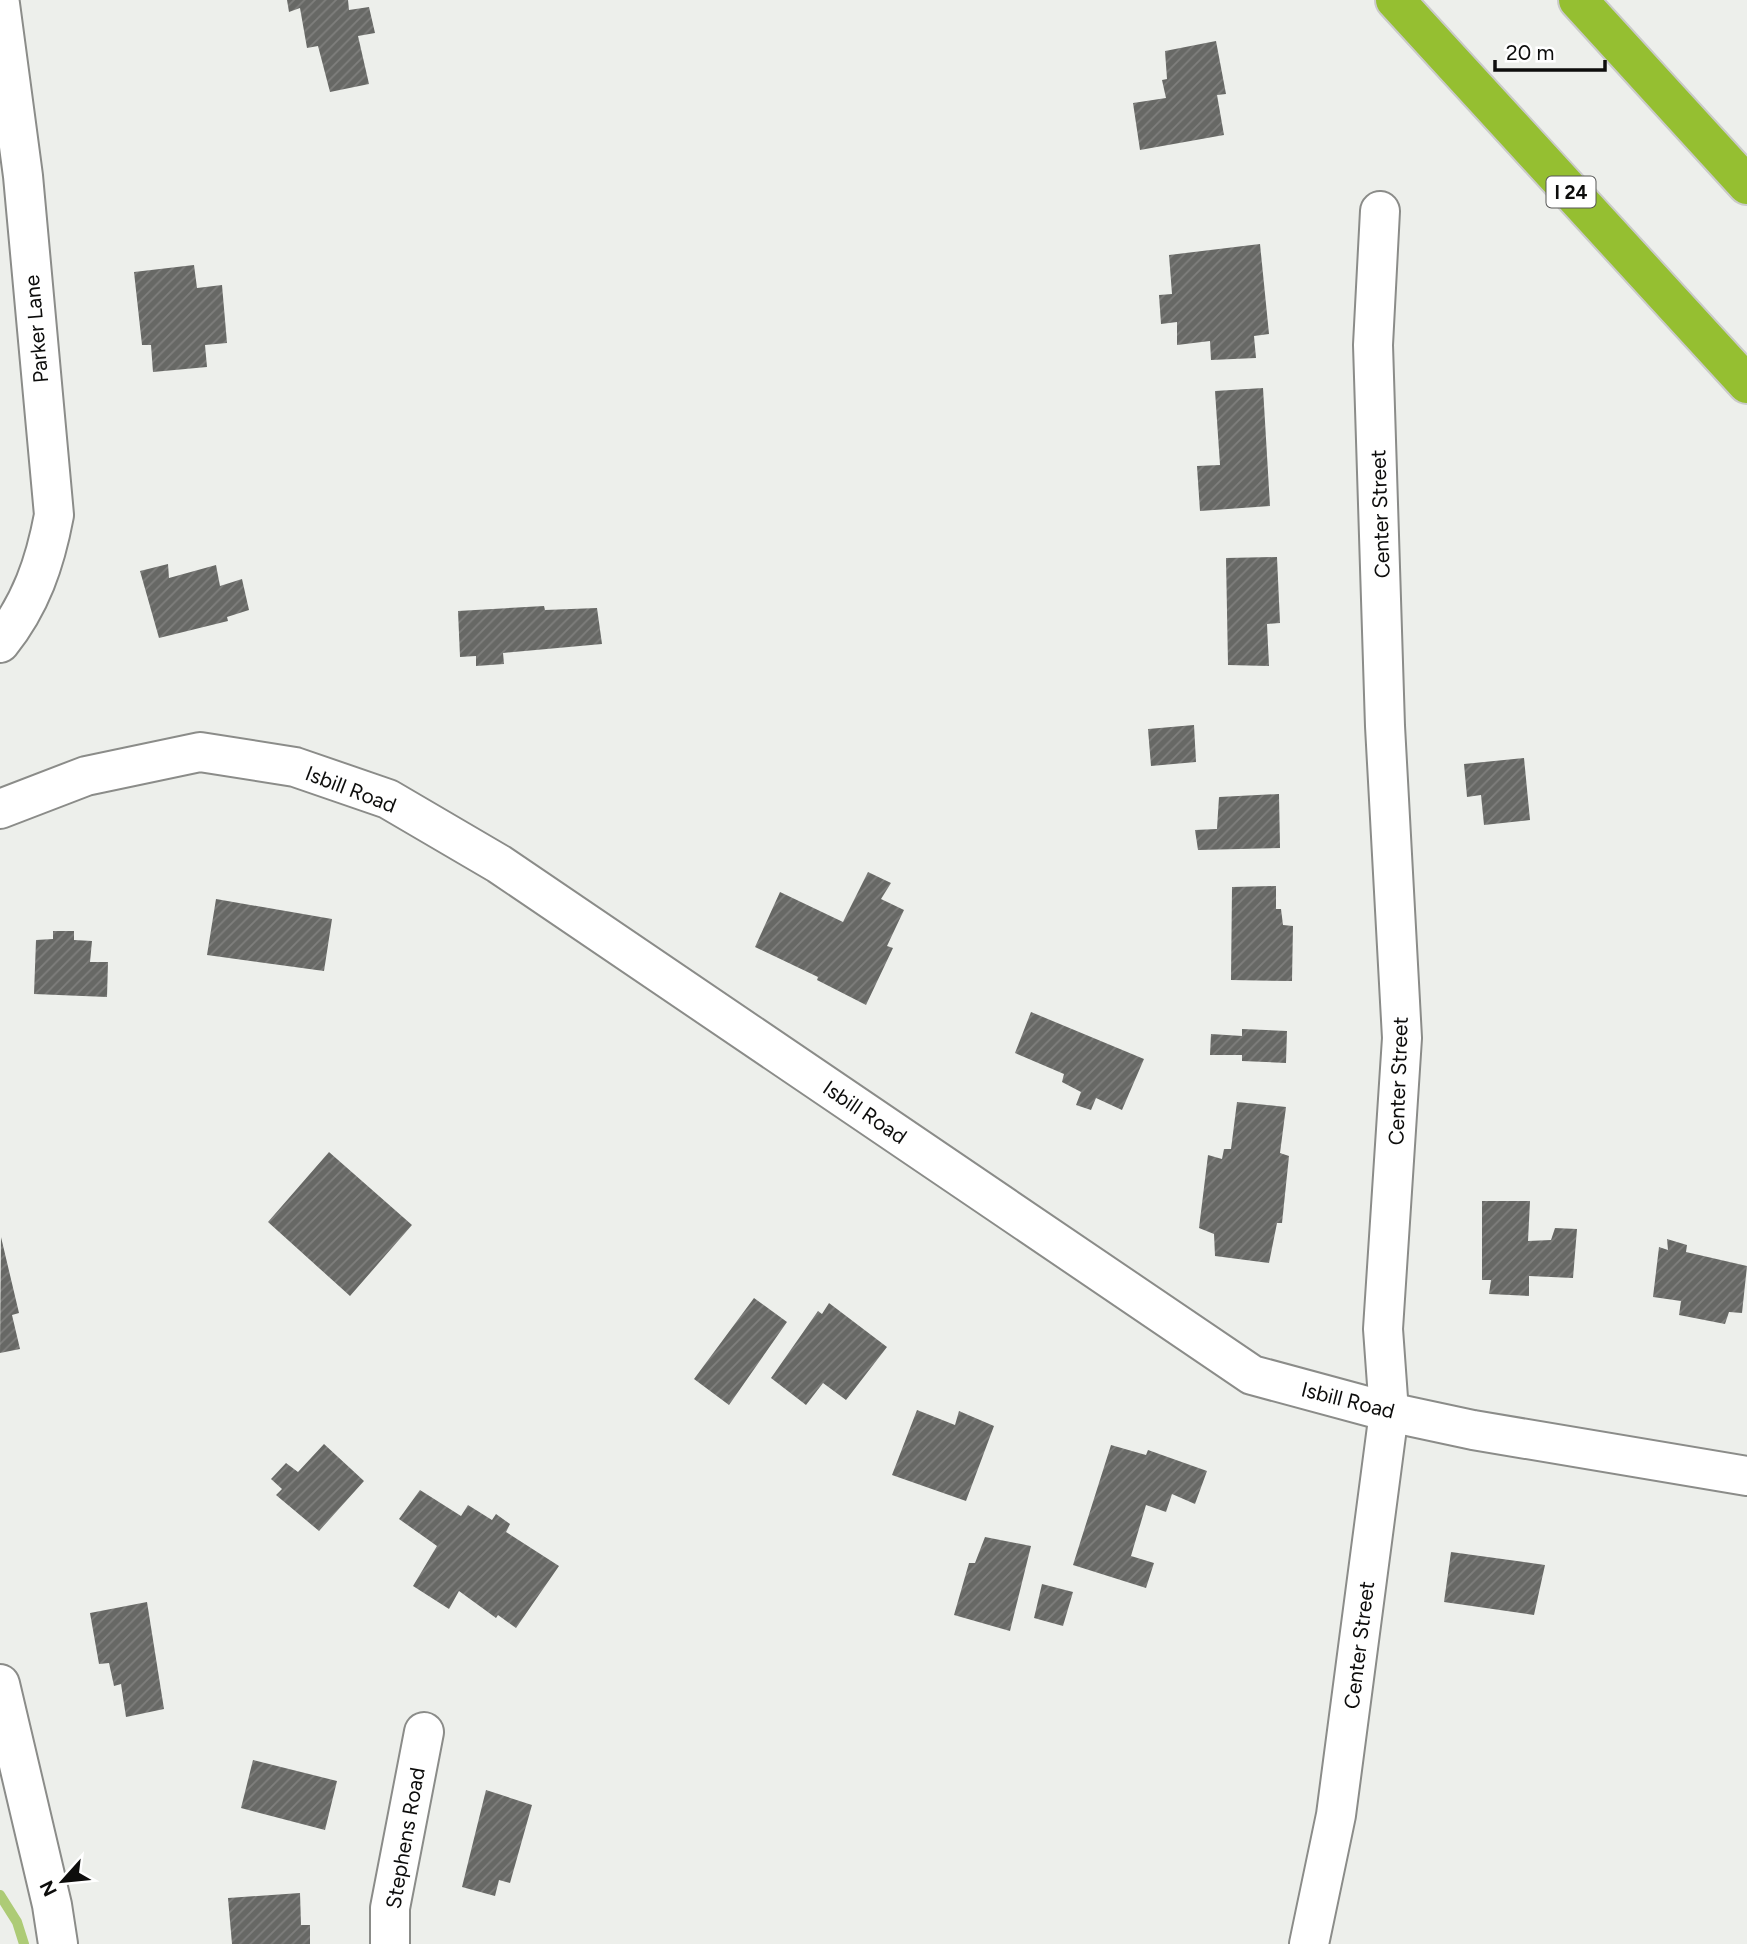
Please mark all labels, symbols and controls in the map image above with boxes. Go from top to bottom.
scale bar [1495,28,1605,72]
text: 20 m [1506,40,1554,65]
road number: I 24 [1546,176,1596,208]
street label: Parker Lane [19,274,53,384]
street label: Center Street [1365,449,1395,579]
street label: Isbill Road [302,760,400,818]
street label: Center Street [1383,1016,1413,1146]
street label: Isbill Road [818,1075,912,1149]
street label: Isbill Road [1299,1376,1397,1424]
street label: Center Street [1339,1580,1379,1710]
street label: Stephens Road [380,1765,430,1911]
north arrow [28,1846,98,1916]
text: N [35,1877,62,1900]

